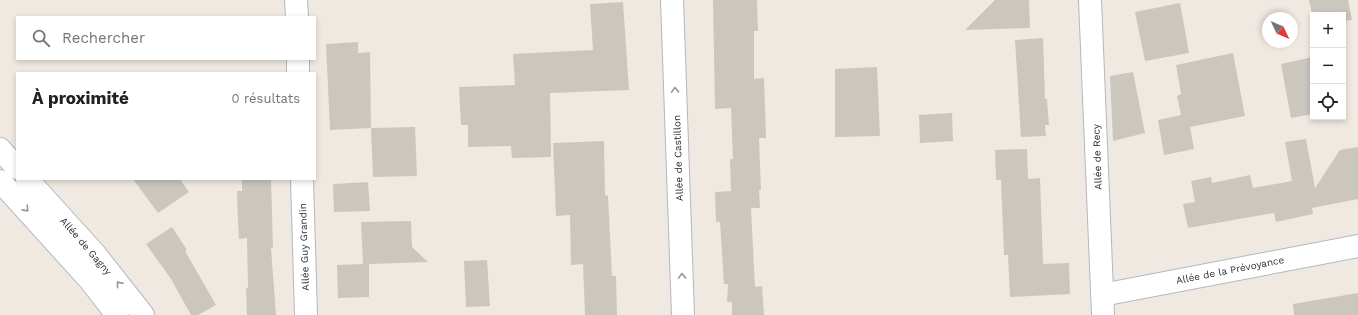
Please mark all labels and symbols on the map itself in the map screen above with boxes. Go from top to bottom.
north arrow [1262,12,1298,48]
one-way arrow [671,87,680,93]
street label: Allée de Castillon [671,115,685,201]
street label: Allée de Recy [1090,123,1104,190]
street label: Allée Guy Grandin [297,203,311,291]
one-way arrow [22,205,29,212]
street label: Allée de Gagny [58,215,114,278]
street label: Allée de la Prévoyance [1175,254,1285,286]
one-way arrow [677,273,686,279]
one-way arrow [117,282,124,289]

